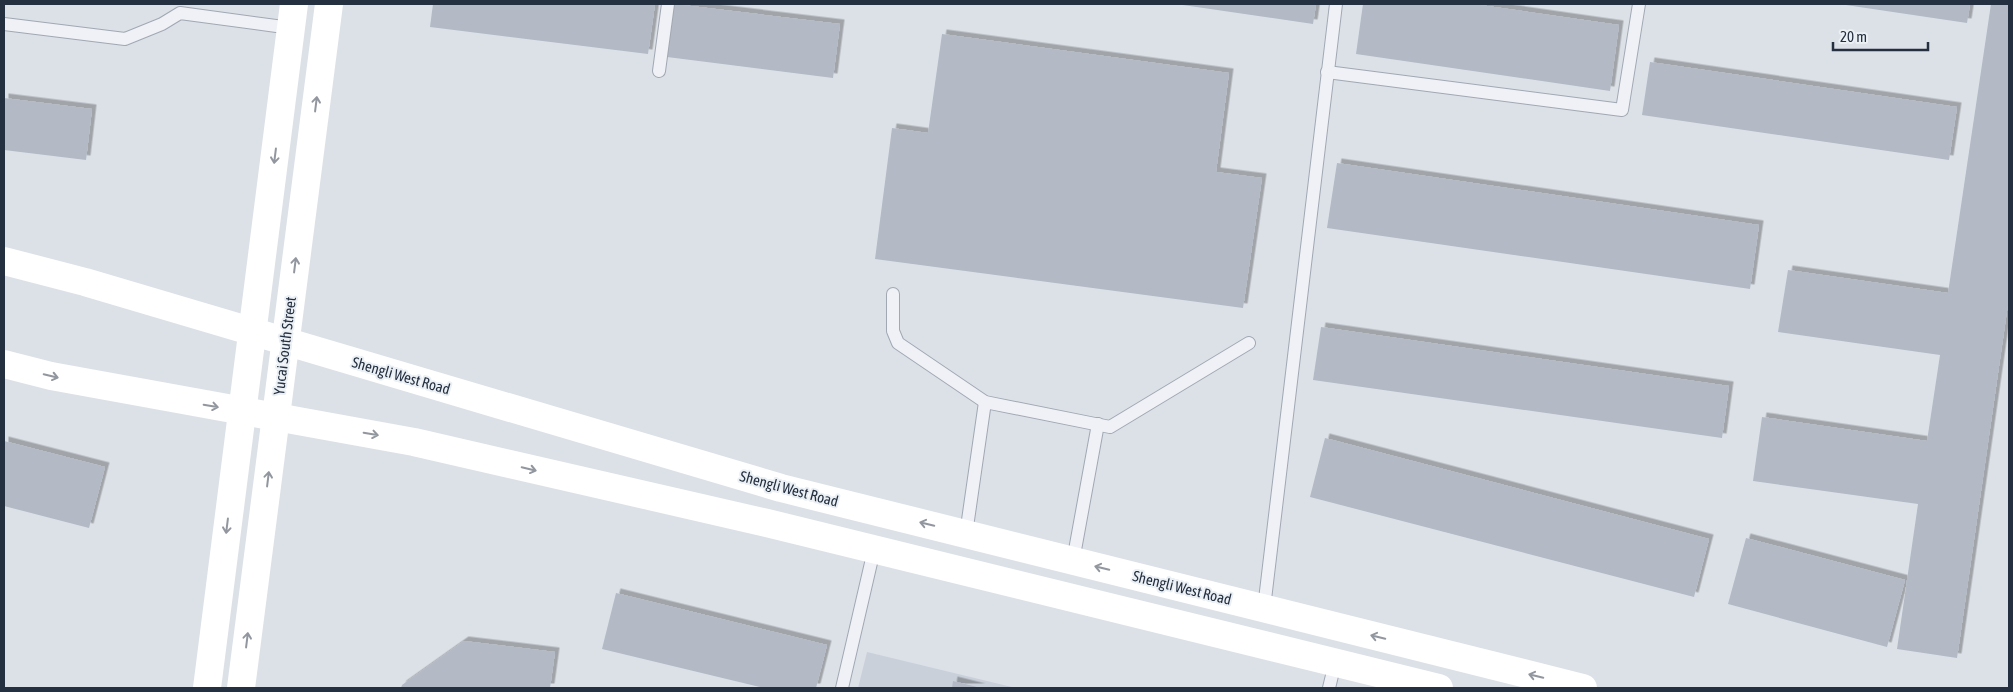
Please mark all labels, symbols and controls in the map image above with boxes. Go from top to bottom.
scale bar [1833,20,1928,52]
text: 20 m [1840,28,1867,45]
one-way arrow [311,97,321,113]
one-way arrow [269,148,279,164]
one-way arrow [290,258,300,274]
street label: Yucai South Street [270,296,299,396]
street label: Shengli West Road [350,353,452,398]
one-way arrow [43,372,59,381]
one-way arrow [202,401,218,411]
one-way arrow [362,430,378,440]
one-way arrow [521,465,537,474]
street label: Shengli West Road [738,467,840,510]
one-way arrow [263,471,273,487]
one-way arrow [222,517,232,533]
one-way arrow [920,519,936,528]
one-way arrow [1094,563,1110,572]
street label: Shengli West Road [1131,567,1233,608]
one-way arrow [242,632,252,648]
one-way arrow [1371,632,1387,641]
one-way arrow [1528,671,1544,681]

